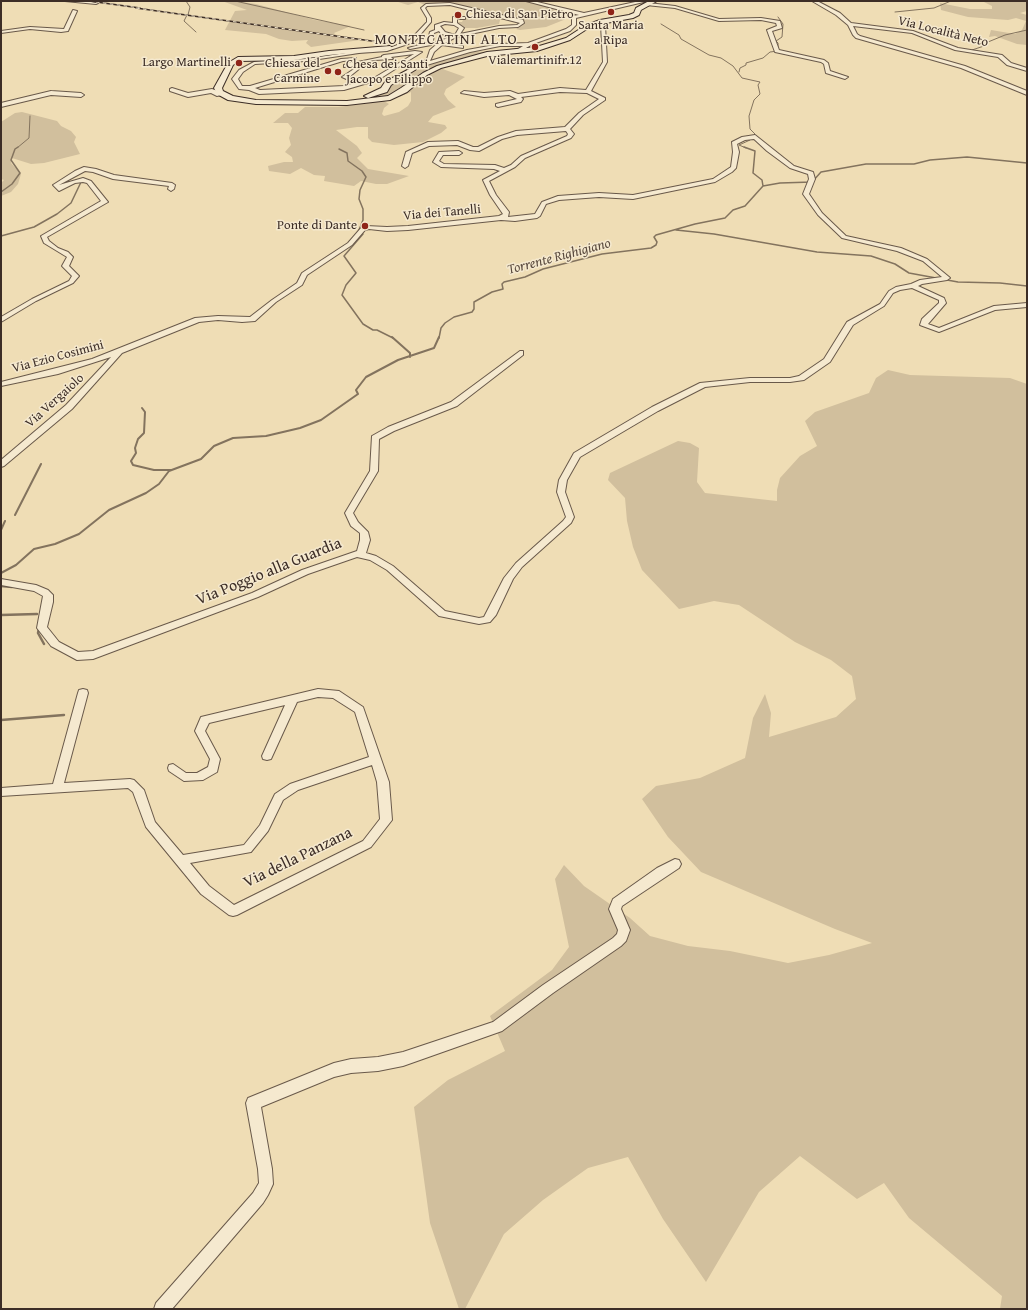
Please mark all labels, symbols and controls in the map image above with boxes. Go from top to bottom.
place label: Chiesa di San Pietro [466,7,574,23]
marker: Santa Maria a Ripa [606,7,616,17]
marker: Chiesa di San Pietro [453,10,463,20]
street label: Via Località Neto [896,13,990,51]
place label: Santa Maria a Ripa [578,18,644,49]
district label: MONTECATINI ALTO [374,31,518,49]
marker: Vialemartinifr.12 [530,42,540,52]
place label: Vialemartinifr.12 [488,53,582,69]
place label: Largo Martinelli [142,55,231,71]
place label: Chiesa del Carmine [265,56,320,87]
place label: Chesa dei Santi Jacopo e Filippo [346,57,432,88]
marker: Largo Martinelli [234,58,244,68]
marker: Chiesa del Carmine [323,66,333,76]
marker: Chesa dei Santi Jacopo e Filippo [333,67,343,77]
street label: Via dei Tanelli [402,202,482,224]
place label: Ponte di Dante [277,218,357,234]
marker: Ponte di Dante [360,221,370,231]
water label: Torrente Righigiano [506,235,612,279]
street label: Via Ezio Cosimini [10,337,106,377]
street label: Via Vergaiolo [22,371,88,431]
street label: Via Poggio alla Guardia [193,534,345,610]
street label: Via della Panzana [241,823,355,893]

